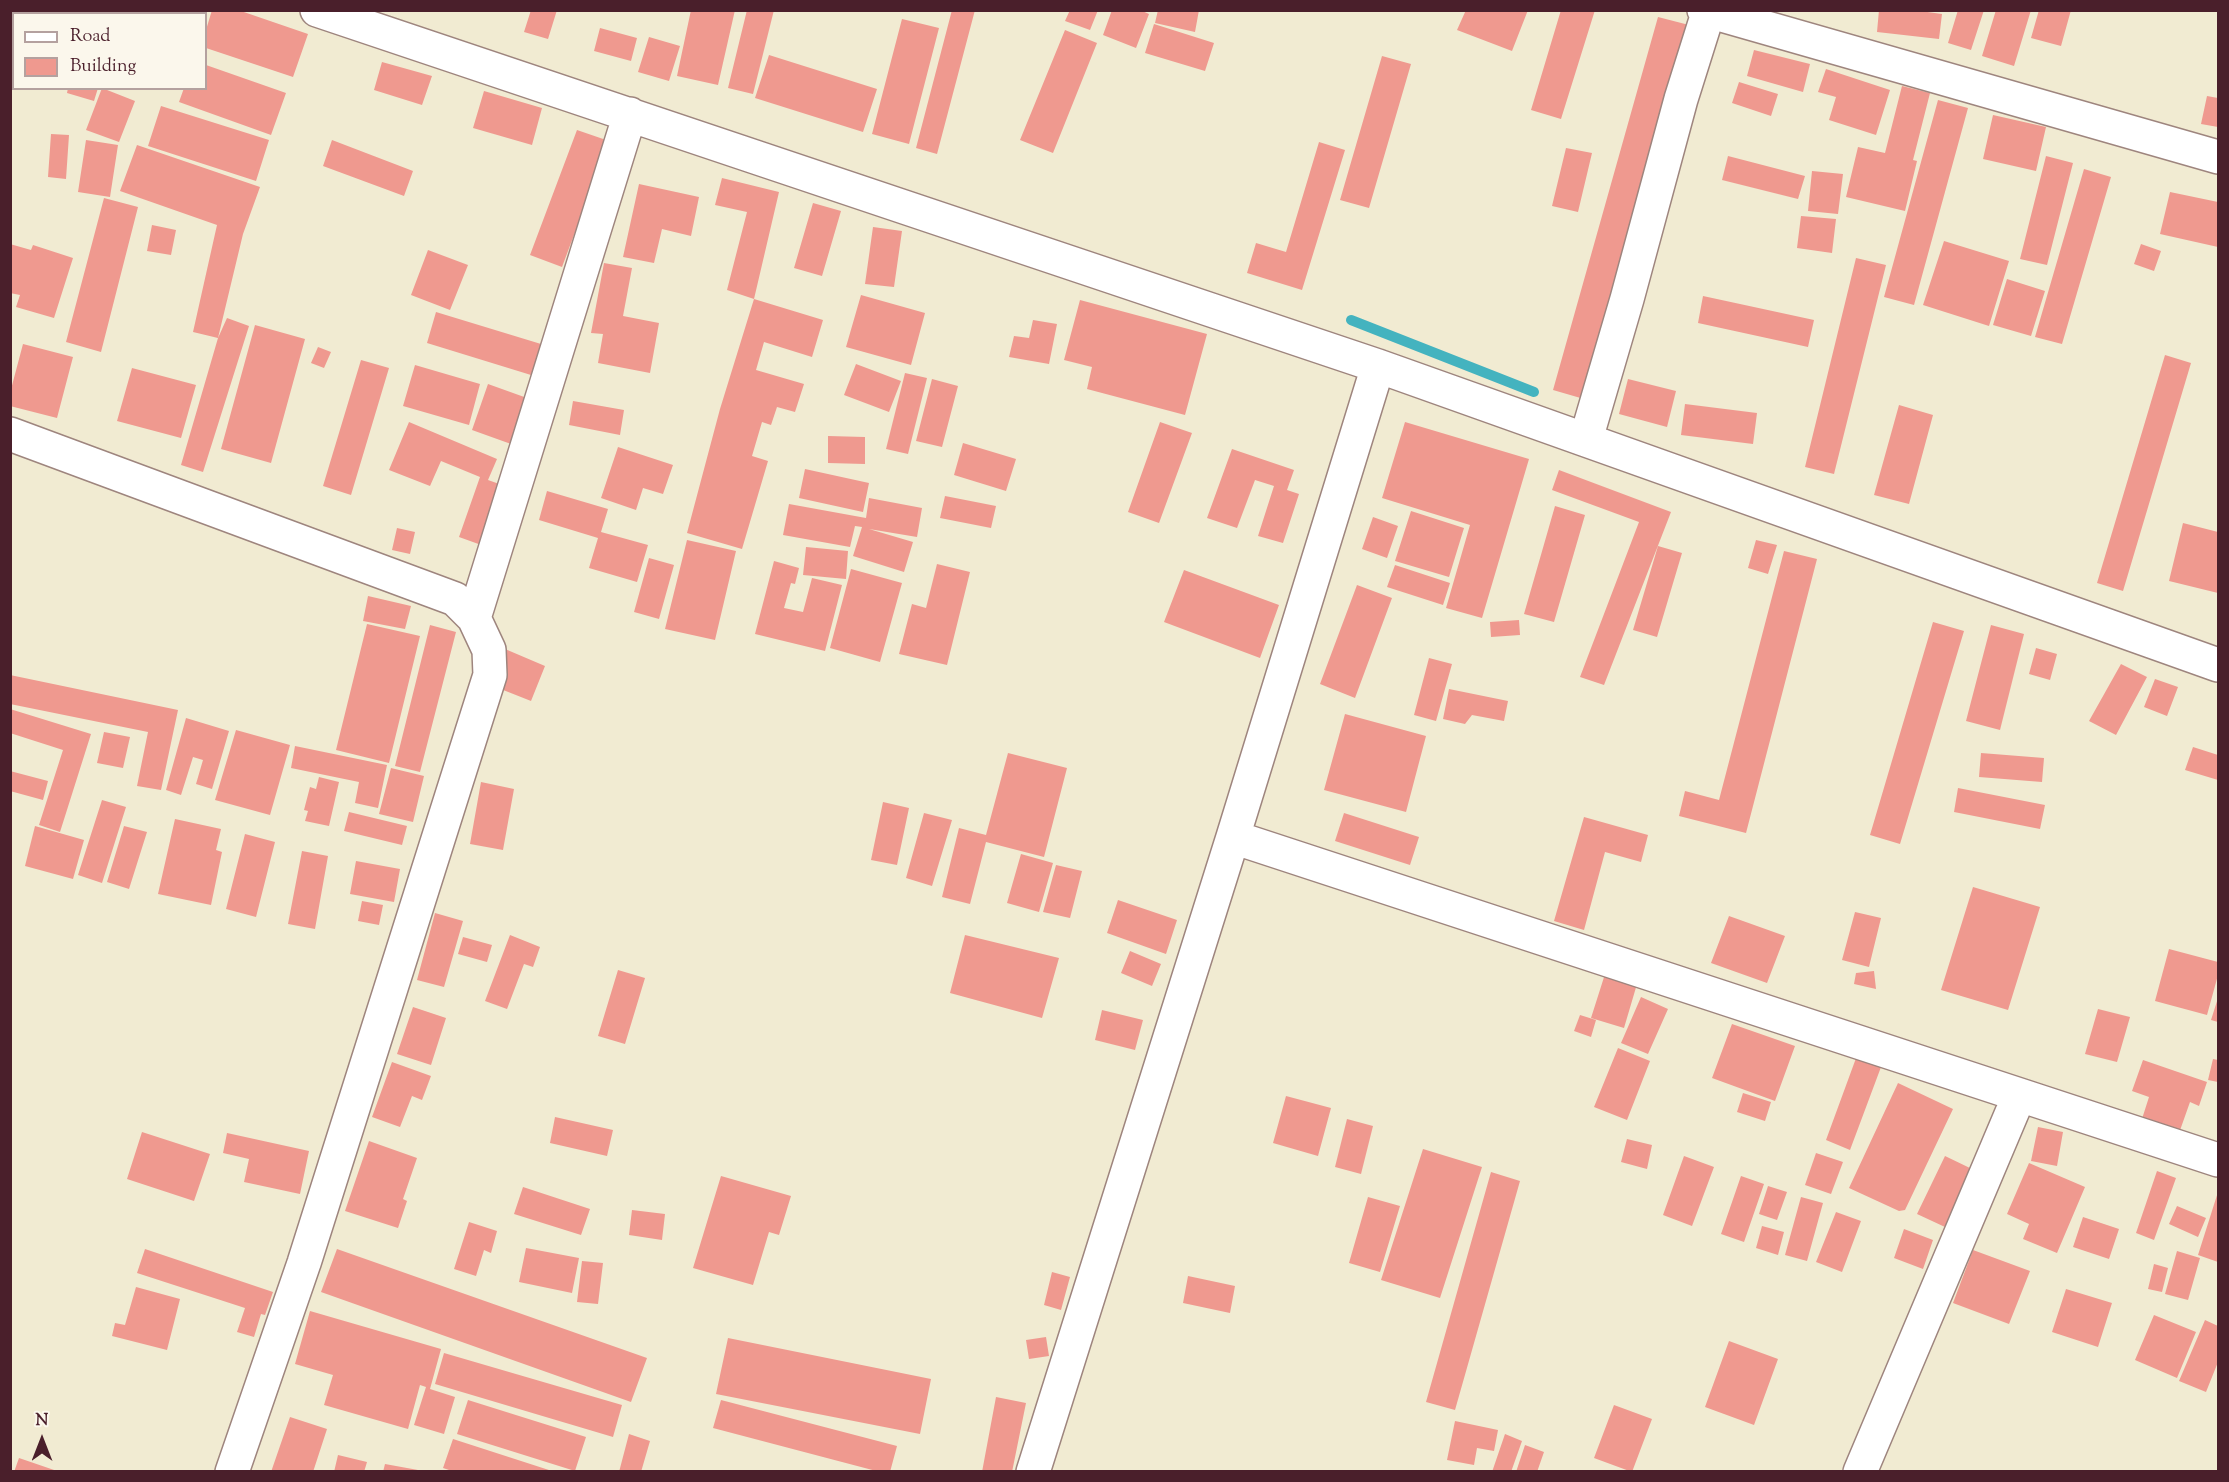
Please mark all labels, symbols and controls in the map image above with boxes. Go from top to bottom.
legend [12,12,207,90]
text: Road [70,24,110,50]
text: Building [70,54,136,80]
north arrow [12,1410,72,1470]
text: N [36,1410,48,1433]

